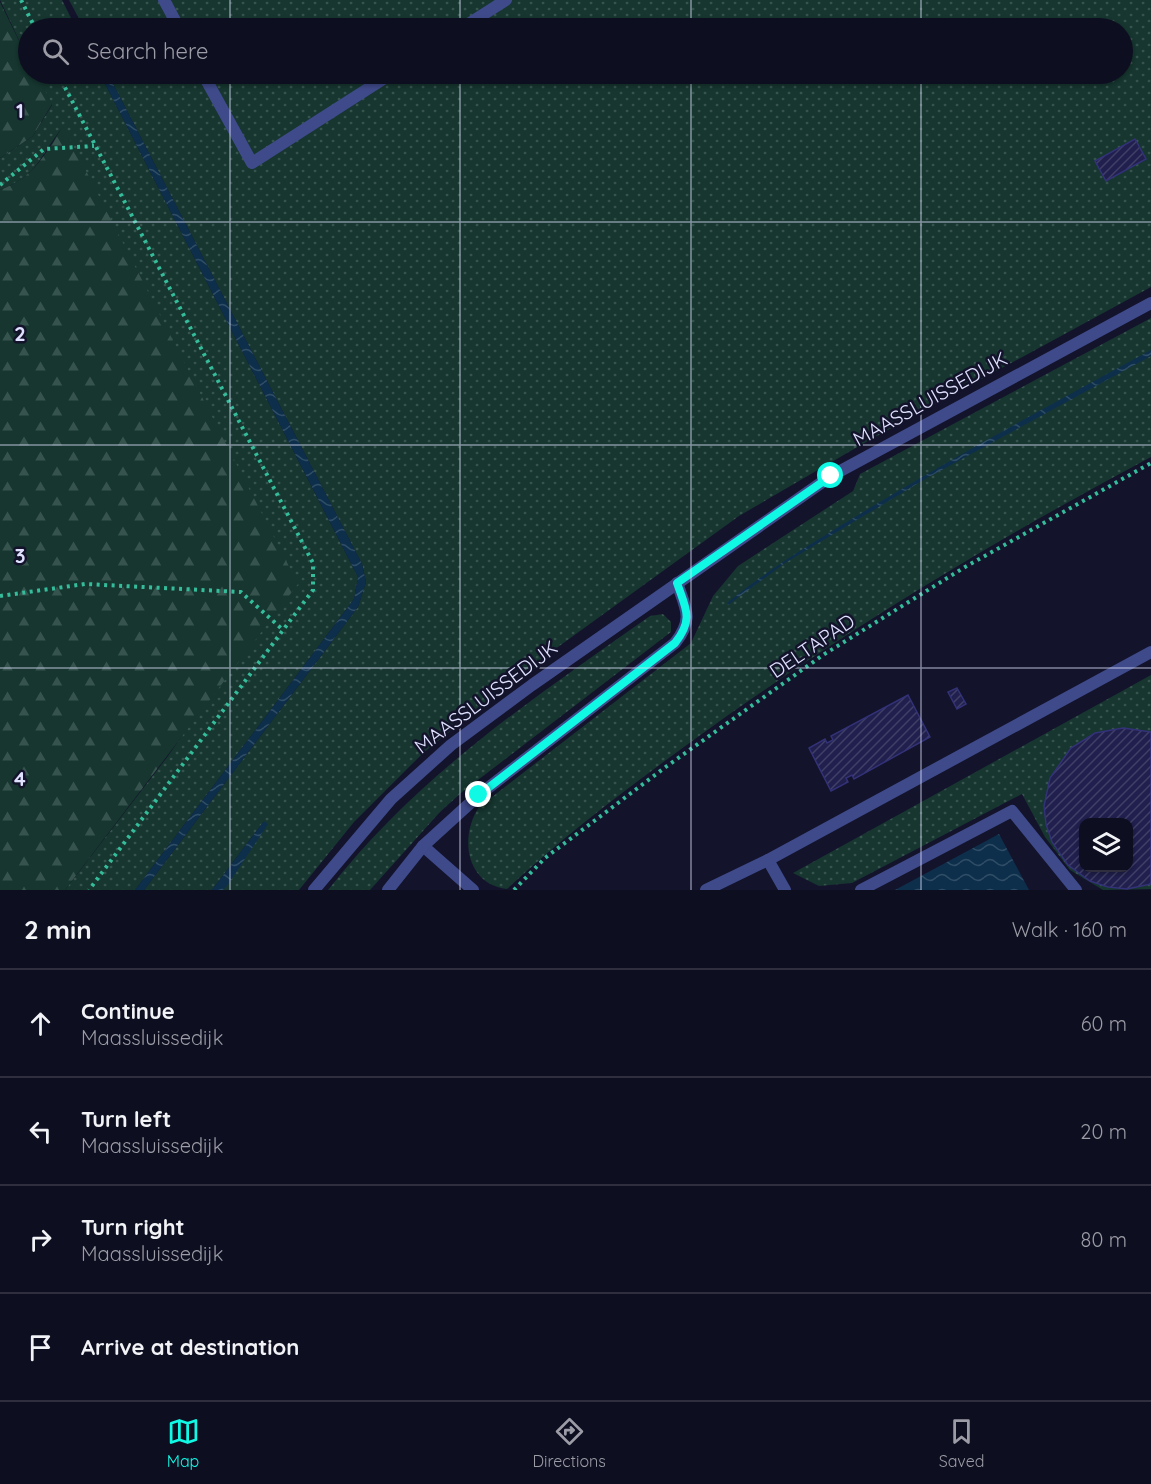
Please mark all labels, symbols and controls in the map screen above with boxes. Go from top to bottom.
search box [18,18,1133,84]
icon: search [39,35,72,68]
text: Search here [87,37,208,65]
text: 1 [16,98,24,123]
text: 2 [14,321,26,346]
street label: MAASSLUISSEDIJK [848,346,1011,451]
route start [817,462,843,488]
text: 3 [15,543,25,568]
street label: DELTAPAD [764,608,859,683]
street label: MAASSLUISSEDIJK [409,635,562,759]
text: 4 [14,766,26,791]
route end [465,781,491,807]
map controls [1079,818,1133,872]
button: layers [1079,818,1133,872]
text: 2 min [24,913,92,946]
text: Walk · 160 m [1012,917,1127,942]
text: Continue [81,997,175,1025]
icon: ahead [24,1007,57,1040]
text: 60 m [1081,1011,1127,1036]
text: Maassluissedijk [81,1025,223,1050]
text: Turn left [81,1105,171,1133]
icon: left [24,1115,57,1148]
text: 20 m [1080,1119,1127,1144]
text: Maassluissedijk [81,1133,223,1158]
text: Turn right [81,1213,185,1241]
icon: right [24,1223,57,1256]
text: 80 m [1081,1227,1127,1252]
text: Maassluissedijk [81,1241,223,1266]
icon: arrive [24,1331,57,1364]
text: Arrive at destination [81,1333,299,1361]
tab: Map [167,1415,200,1471]
tab: Directions [533,1415,606,1471]
tab: Saved [939,1415,984,1471]

